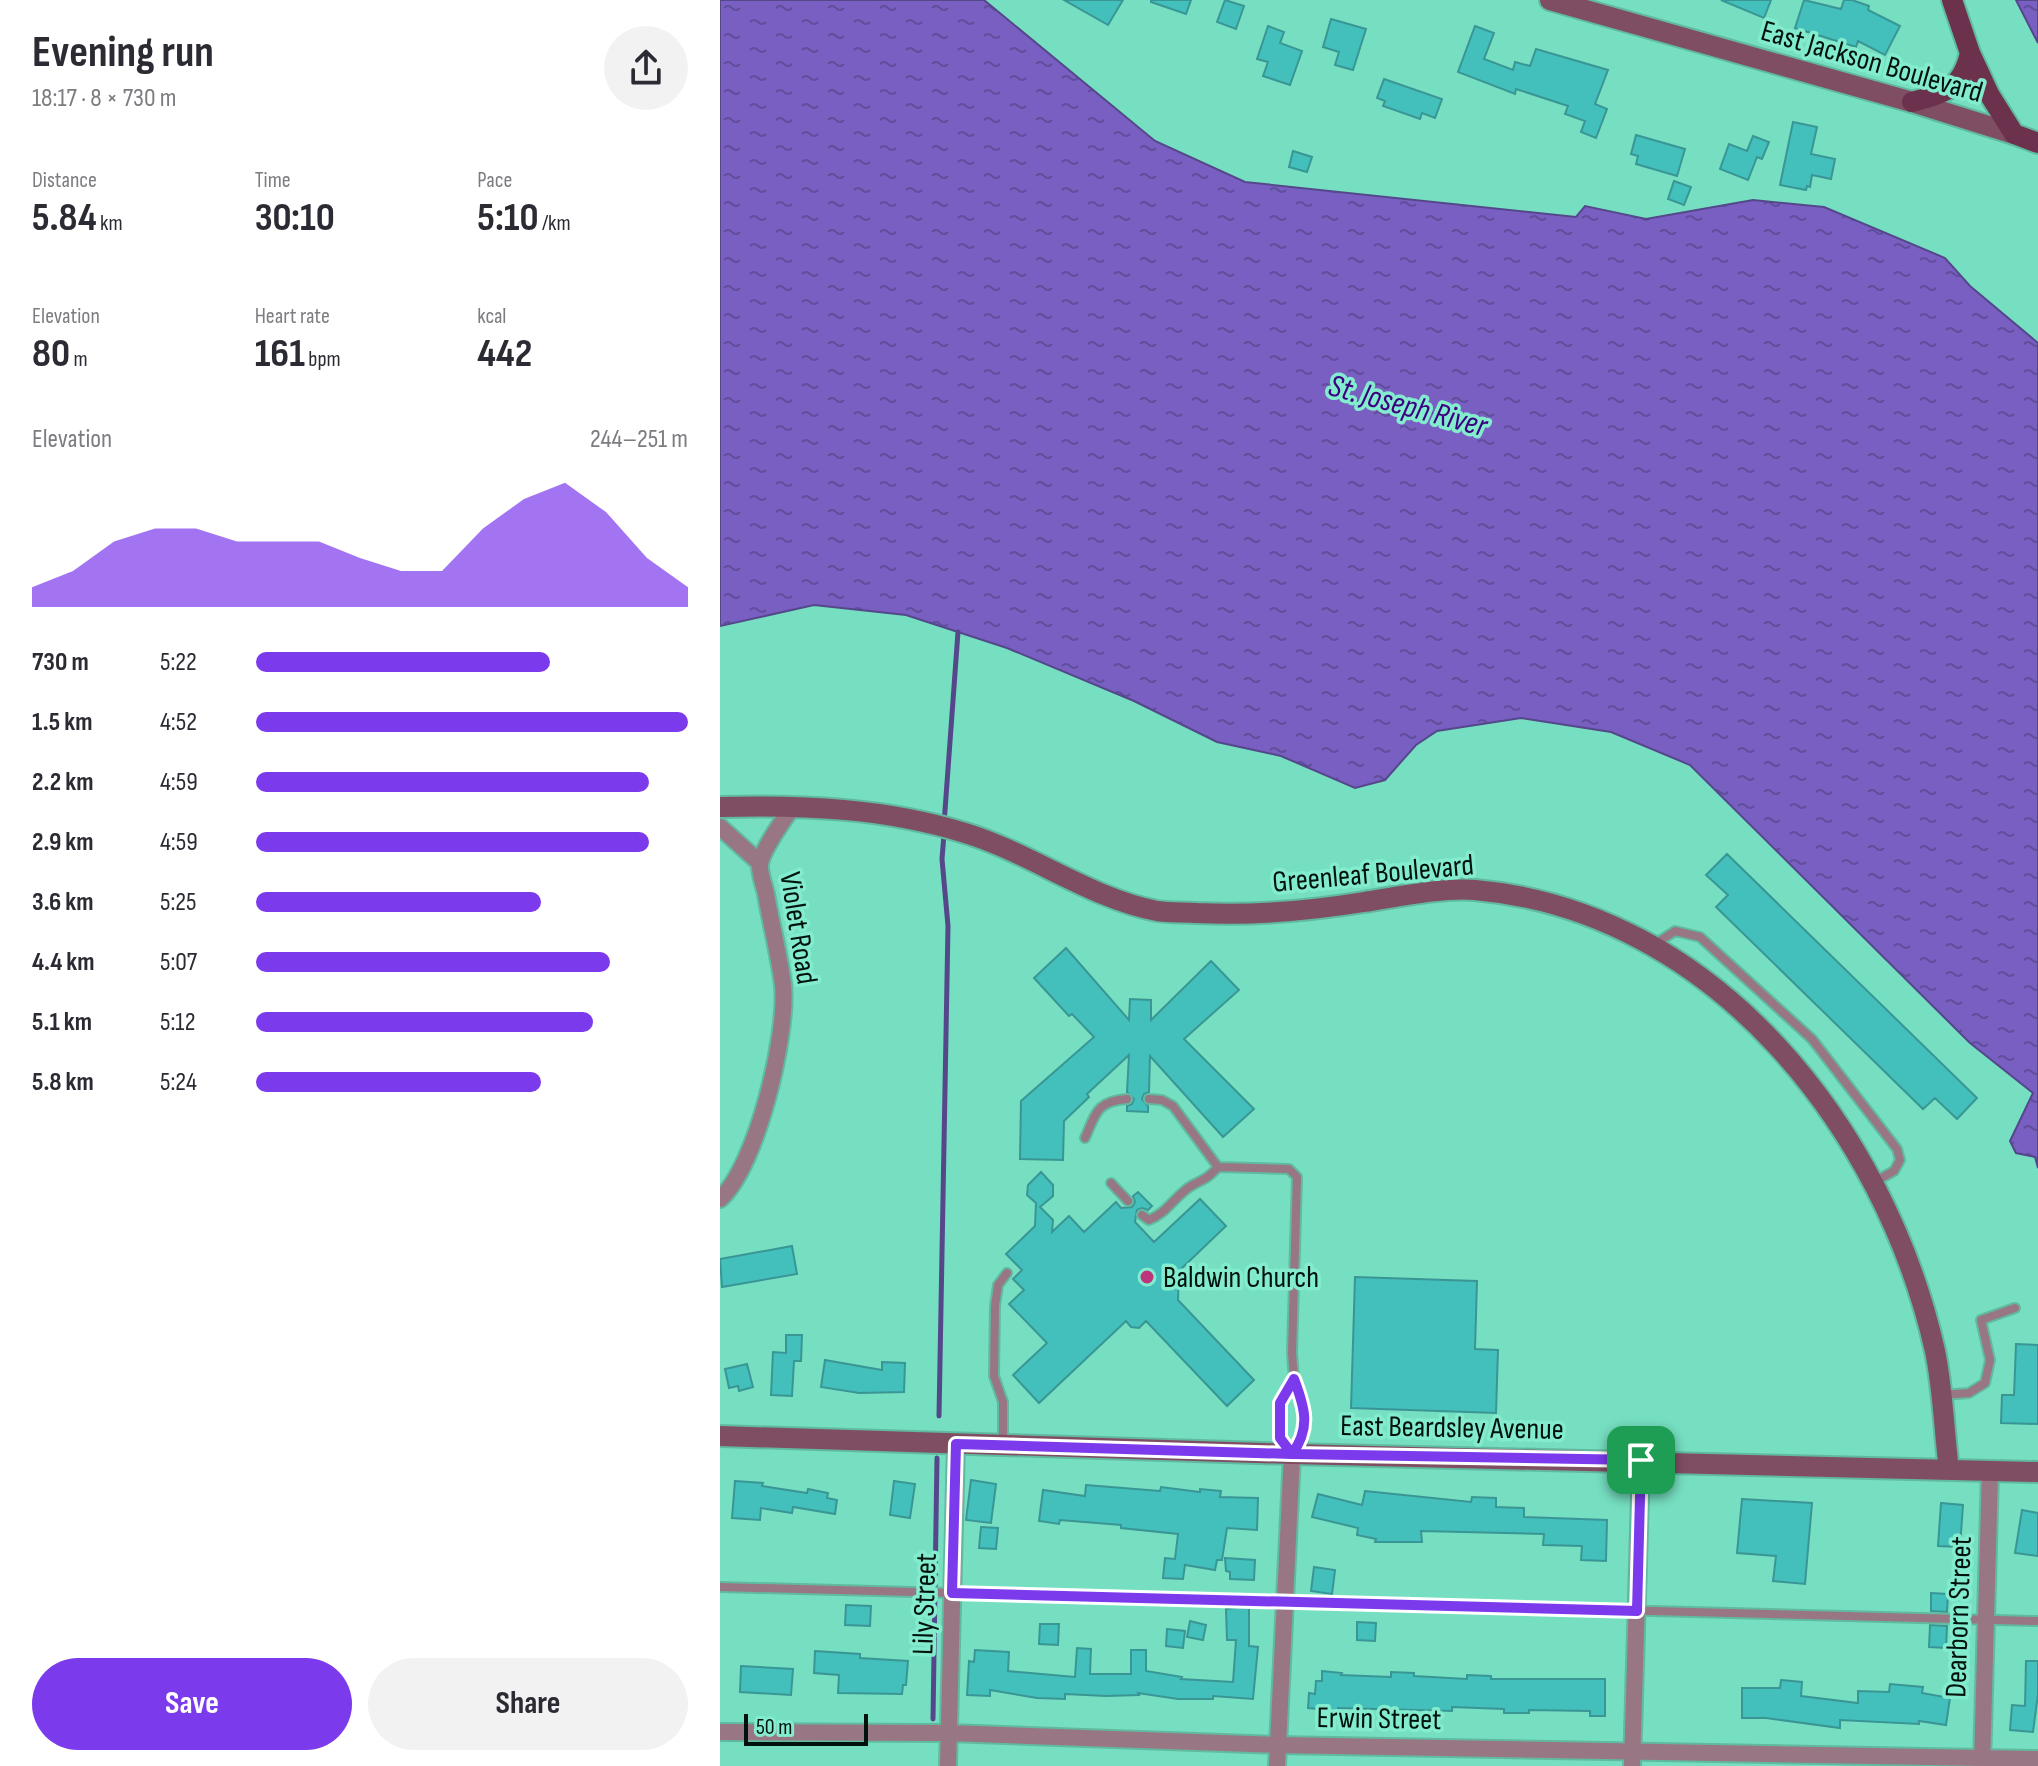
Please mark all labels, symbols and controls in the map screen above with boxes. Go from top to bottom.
street label: East Jackson Boulevard [1757,13,1987,111]
text: Evening run [32,26,214,79]
button: share [604,26,688,110]
text: 18:17 · 8 × 730 m [32,83,176,114]
text: Distance [32,167,97,194]
text: Time [255,167,291,194]
text: Pace [477,167,512,194]
text: 5.84 [32,194,97,242]
text: 30:10 [255,194,335,242]
text: 5:10 [477,194,539,242]
text: km [97,210,123,237]
text: /km [539,210,571,237]
text: Elevation [32,303,100,330]
text: Heart rate [255,303,330,330]
text: kcal [477,303,506,330]
text: 80 [32,330,70,378]
text: 161 [255,330,305,378]
text: 442 [477,330,532,378]
text: m [70,346,88,373]
text: bpm [305,346,341,373]
water label: St. Joseph River [1324,367,1492,447]
text: Elevation [32,424,112,455]
text: 244–251 m [590,424,688,455]
text: 730 m [32,647,89,678]
text: 5:22 [160,647,197,678]
text: 1.5 km [32,707,92,738]
text: 4:52 [160,707,197,738]
text: 2.2 km [32,767,94,798]
text: 4:59 [160,767,198,798]
text: 2.9 km [32,827,94,858]
text: 4:59 [160,827,198,858]
street label: Greenleaf Boulevard [1271,847,1475,901]
street label: Violet Road [771,870,825,987]
text: 3.6 km [32,887,94,918]
text: 5:25 [160,887,196,918]
text: 4.4 km [32,947,95,978]
text: 5:07 [160,947,197,978]
text: 5.1 km [32,1007,92,1038]
text: 5:12 [160,1007,195,1038]
text: 5.8 km [32,1067,94,1098]
text: 5:24 [160,1067,197,1098]
place label: Baldwin Church [1163,1260,1319,1296]
marker: Baldwin Church [1138,1268,1156,1286]
street label: East Beardsley Avenue [1340,1408,1564,1448]
pin [1607,1426,1675,1494]
icon: arrive [1619,1438,1663,1482]
street label: Dearborn Street [1938,1536,1980,1698]
street label: Lily Street [905,1552,945,1656]
button: Save [32,1658,352,1750]
button: Share [368,1658,688,1750]
street label: Erwin Street [1316,1700,1442,1738]
scale bar [744,1710,868,1746]
text: 50 m [756,1714,792,1741]

